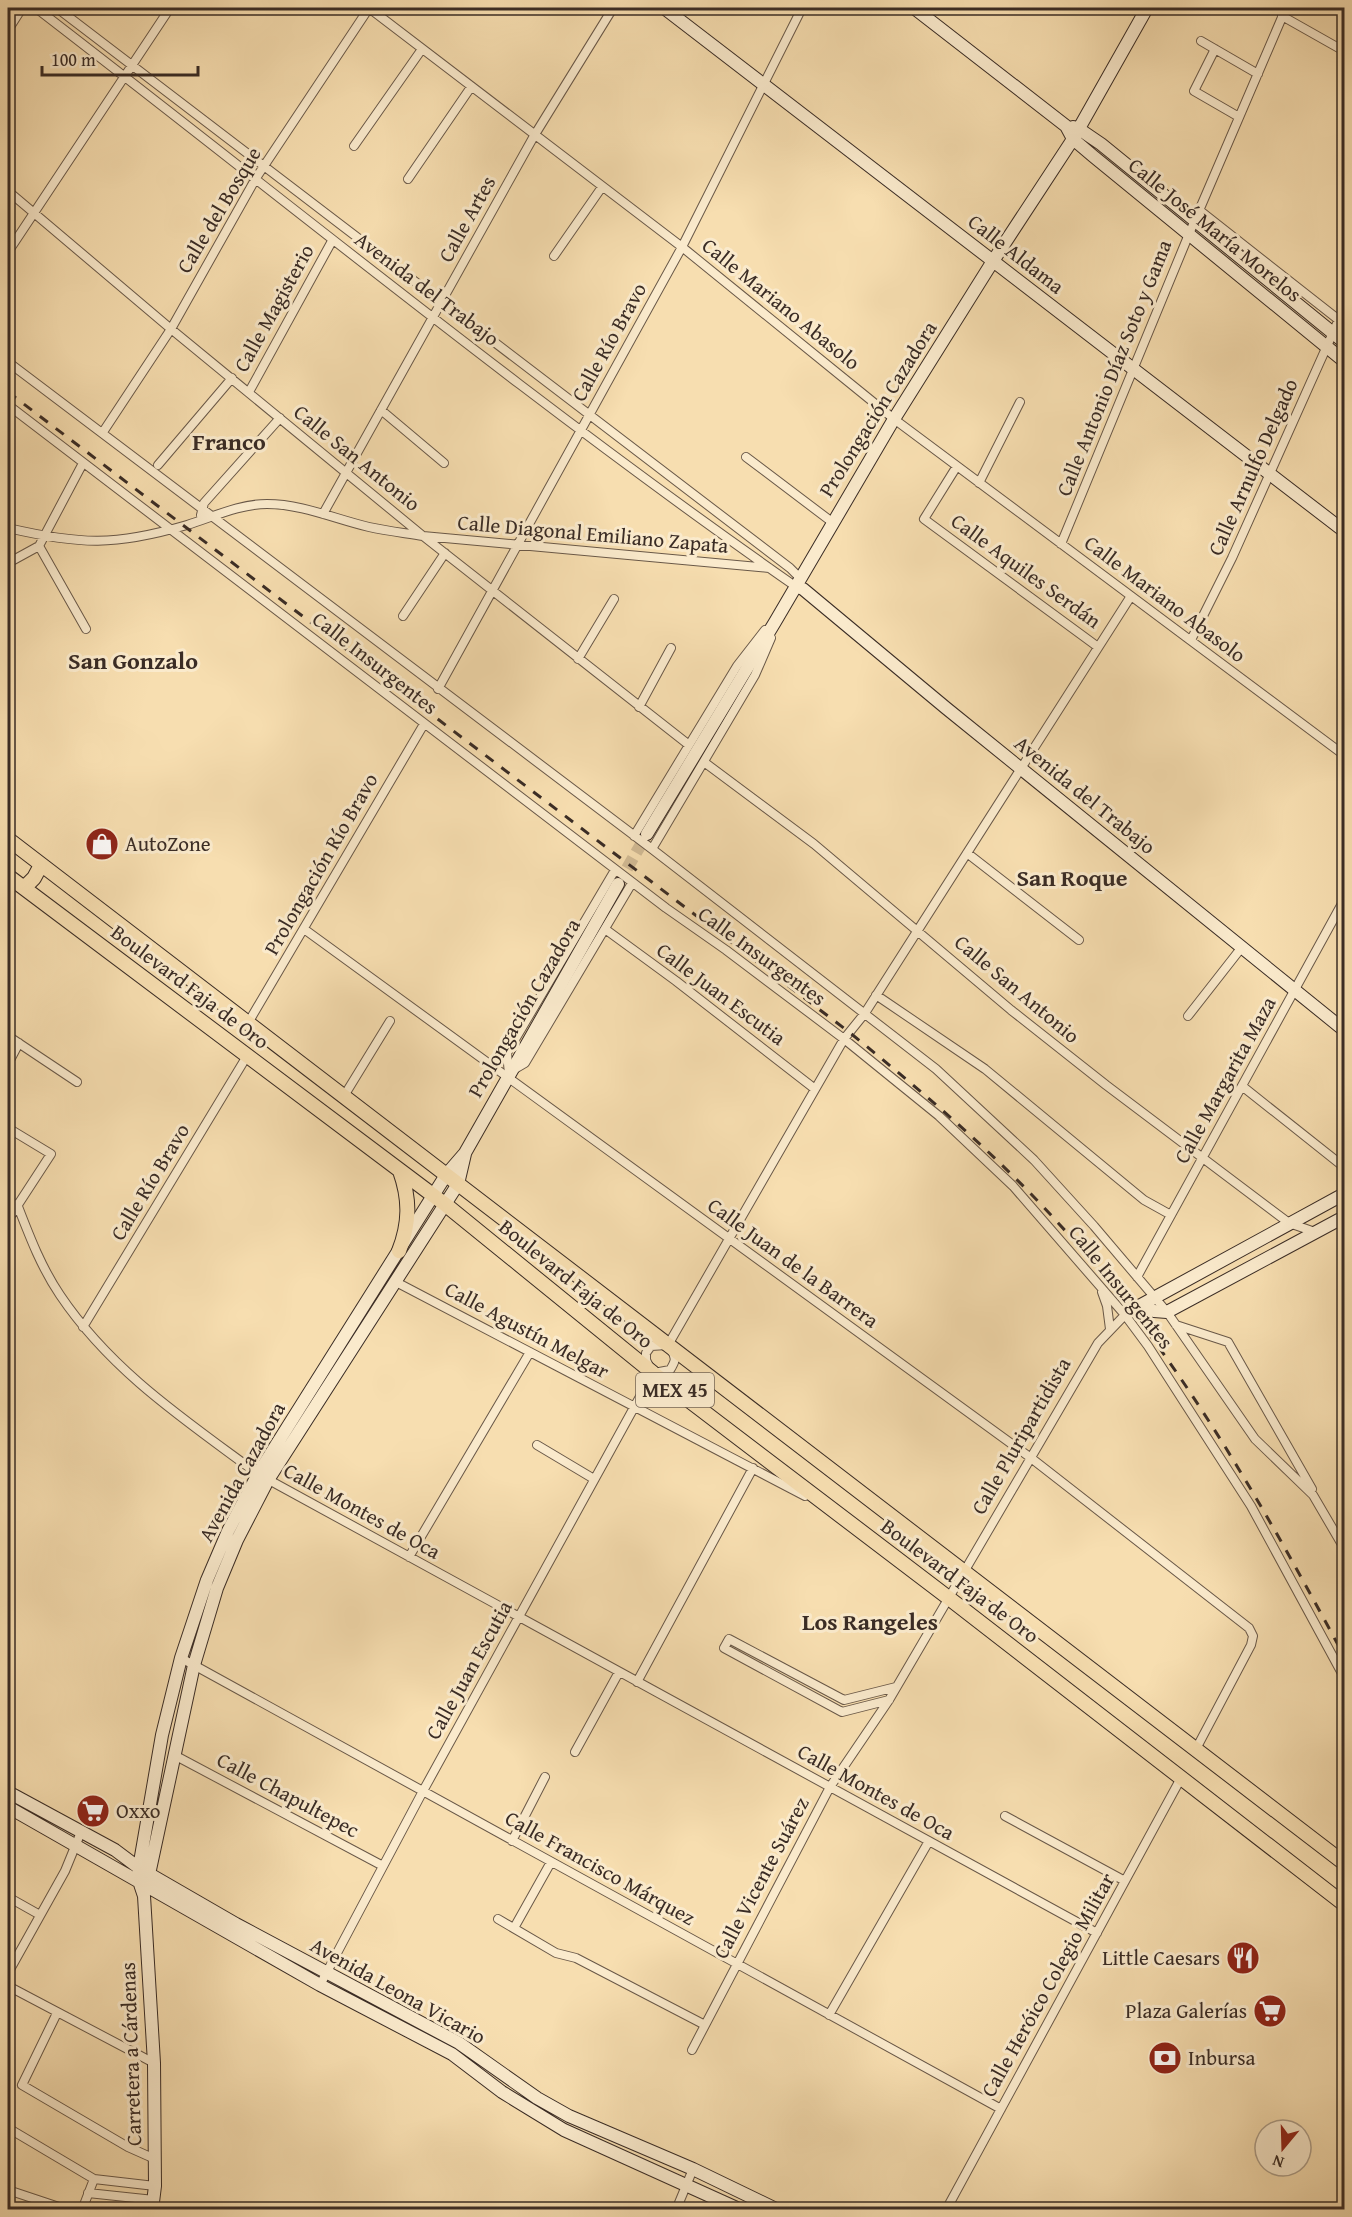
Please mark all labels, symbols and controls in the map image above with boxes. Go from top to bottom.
scale bar [42,39,198,77]
text: 100 m [51,46,96,73]
street label: Calle del Bosque [169,141,269,279]
street label: Calle José María Morelos [1122,150,1309,309]
street label: Calle Artes [430,170,503,268]
street label: Calle Aldama [962,206,1071,301]
street label: Avenida del Trabajo [349,224,506,353]
street label: Calle Mariano Abasolo [696,230,867,377]
street label: Calle Antonio Díaz Soto y Gama [1048,235,1179,501]
street label: Calle Magisterio [226,238,322,377]
street label: Calle Río Bravo [563,277,654,407]
street label: Prolongación Cazadora [811,315,944,503]
street label: Calle Arnulfo Delgado [1200,373,1306,560]
street label: Calle San Antonio [287,397,427,519]
district label: Franco [192,424,266,459]
street label: Calle Aquiles Serdán [945,505,1108,636]
street label: Calle Diagonal Emiliano Zapata [456,506,730,561]
street label: Calle Mariano Abasolo [1078,527,1253,670]
street label: Calle Insurgentes [306,604,445,722]
district label: San Gonzalo [68,643,198,678]
street label: Avenida del Trabajo [1008,728,1163,861]
street label: Prolongación Río Bravo [256,767,385,960]
shop icon: AutoZone [84,826,120,862]
place label: AutoZone [125,828,211,859]
district label: San Roque [1017,860,1128,895]
street label: Calle Insurgentes [692,898,833,1013]
street label: Prolongación Cazadora [460,912,588,1103]
street label: Boulevard Faja de Oro [105,917,276,1056]
street label: Calle San Antonio [948,927,1087,1050]
street label: Calle Juan Escutia [650,935,792,1053]
street label: Calle Margarita Maza [1166,991,1283,1169]
street label: Calle Río Bravo [102,1117,197,1246]
street label: Calle Juan de la Barrera [701,1190,885,1335]
street label: Boulevard Faja de Oro [492,1211,660,1356]
street label: Calle Insurgentes [1062,1218,1181,1355]
street label: Calle Agustín Melgar [440,1273,615,1386]
street label: Calle Pluripartidista [963,1351,1078,1520]
road number: MEX 45 [636,1373,714,1407]
street label: Avenida Cazadora [190,1396,293,1547]
street label: Calle Montes de Oca [278,1455,446,1567]
street label: Boulevard Faja de Oro [875,1511,1046,1650]
street label: Calle Juan Escutia [417,1594,520,1745]
district label: Los Rangeles [802,1604,938,1639]
street label: Calle Montes de Oca [792,1736,960,1848]
street label: Calle Chapultepec [212,1744,365,1845]
street label: Calle Vicente Suárez [705,1791,816,1964]
supermarket icon: Oxxo [75,1793,111,1829]
place label: Oxxo [116,1795,160,1826]
street label: Calle Francisco Márquez [500,1802,701,1933]
street label: Calle Heróico Colegio Militar [973,1867,1122,2102]
street label: Avenida Leona Vicario [305,1929,492,2052]
restaurant icon: Little Caesars [1225,1940,1261,1976]
place label: Little Caesars [1102,1942,1220,1973]
street label: Carretera a Cárdenas [112,1962,149,2146]
supermarket icon: Plaza Galerías [1252,1993,1288,2029]
place label: Plaza Galerías [1125,1995,1247,2026]
bank icon: Inbursa [1147,2040,1183,2076]
place label: Inbursa [1188,2042,1255,2073]
north arrow [1253,2118,1313,2178]
text: N [1269,2149,1287,2175]

